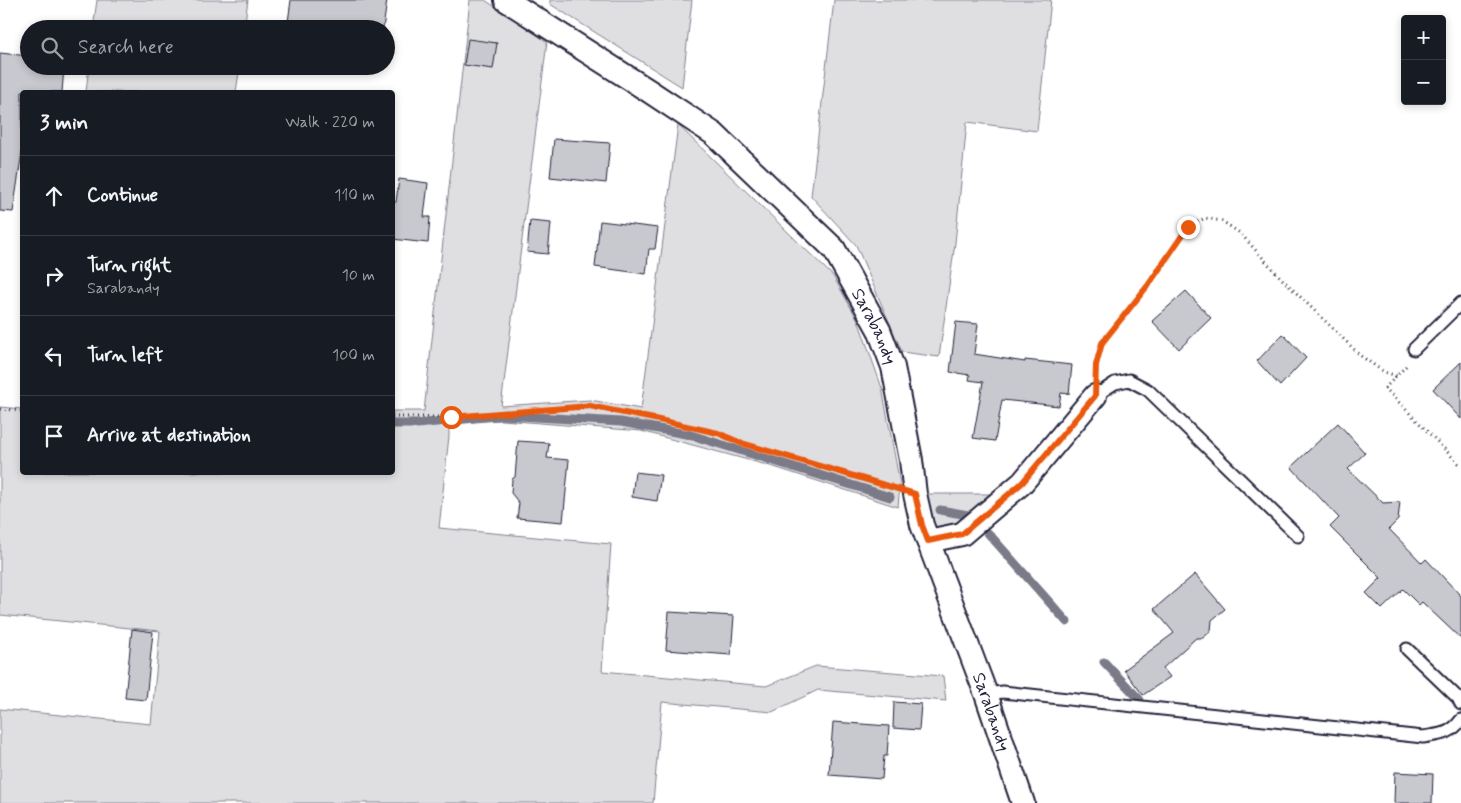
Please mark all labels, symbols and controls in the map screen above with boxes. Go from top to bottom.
map controls [1401,15,1446,105]
button: + [1401,15,1446,60]
search box [20,20,395,75]
icon: search [38,34,66,62]
text: Search here [78,35,174,60]
button: − [1401,60,1446,105]
text: 3 min [40,109,88,137]
text: Walk · 220 m [285,112,375,133]
icon: ahead [40,182,68,210]
text: Continue [87,183,158,208]
text: 110 m [334,185,375,206]
route end [1177,216,1200,239]
text: Turn right [87,253,171,278]
icon: right [40,262,68,290]
text: 10 m [342,265,375,286]
text: Sarabandy [87,278,160,299]
street label: Sarabandy [845,284,902,368]
icon: left [40,342,68,370]
text: Turn left [87,343,163,368]
text: 100 m [332,345,375,366]
route start [440,406,463,429]
icon: arrive [40,422,68,450]
text: Arrive at destination [87,423,251,448]
street label: Sarabandy [966,669,1016,755]

